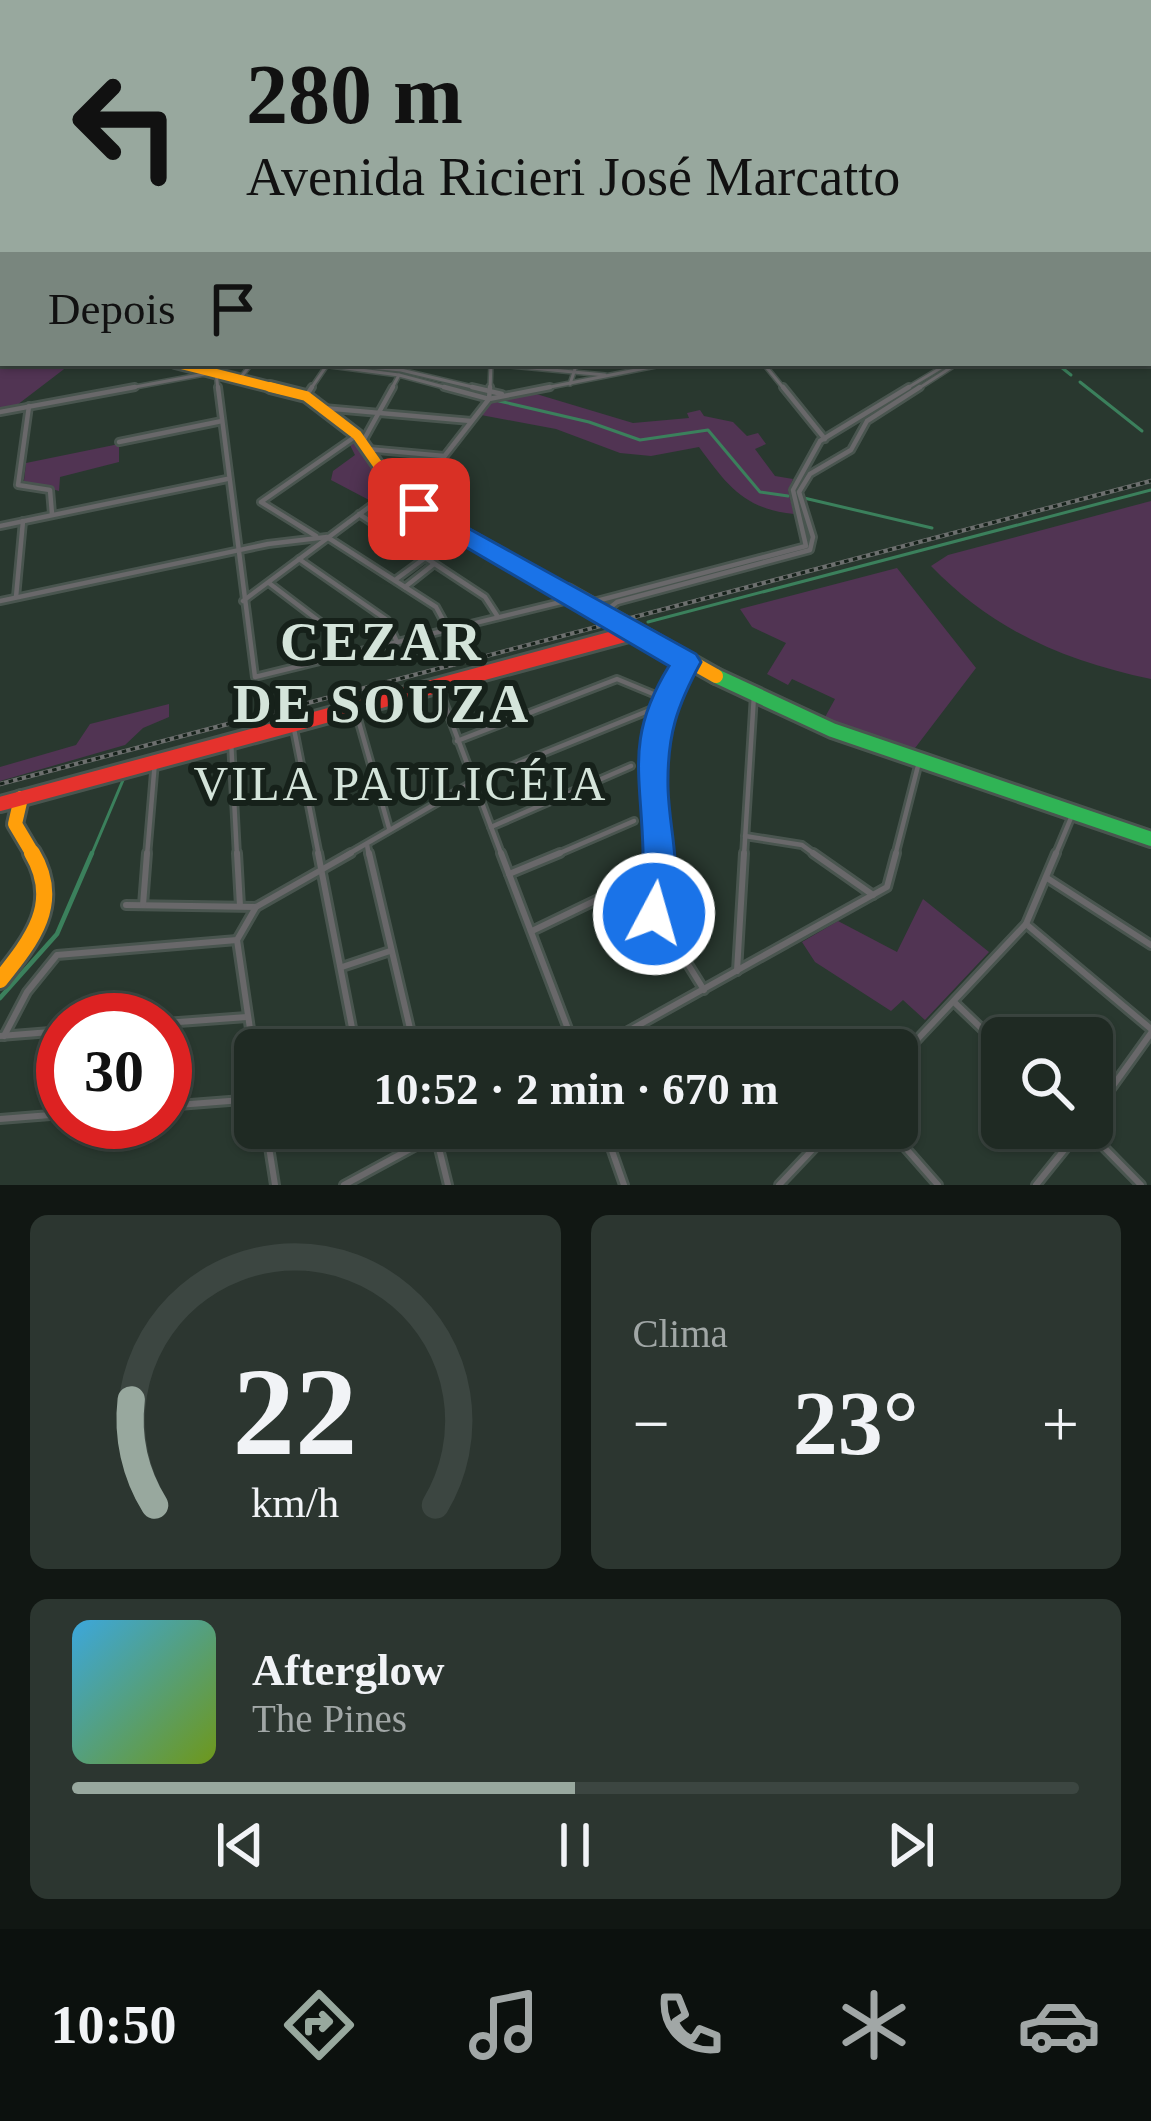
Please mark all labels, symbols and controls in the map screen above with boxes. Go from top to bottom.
icon: left [48,48,204,204]
text: 280 m [246,48,463,141]
text: Avenida Ricieri José Marcatto [246,147,900,207]
icon: arrive [200,276,266,342]
text: Depois [48,284,176,334]
pin [368,458,470,560]
icon: arrive [386,476,452,542]
district label: CEZAR DE SOUZA [233,612,531,734]
district label: VILA PAULICÉIA [194,757,608,810]
position arrow [591,851,717,977]
speed limit sign: 30 [36,993,192,1149]
map controls [981,1017,1113,1149]
button: search [981,1017,1113,1149]
text: 10:52 · 2 min · 670 m [374,1064,779,1114]
text: Clima [633,1312,728,1355]
text: 22 [233,1343,358,1481]
text: 23° [793,1374,919,1473]
text: − [633,1387,670,1460]
text: + [1042,1387,1079,1460]
text: km/h [251,1479,339,1526]
text: Afterglow [252,1645,444,1695]
text: The Pines [252,1697,407,1740]
icon: previous [207,1812,273,1878]
icon: pause [542,1812,608,1878]
icon: next [878,1812,944,1878]
icon: directions [277,1983,361,2067]
icon: music [462,1983,546,2067]
icon: phone [647,1983,731,2067]
icon: climate [832,1983,916,2067]
icon: car [1017,1983,1101,2067]
text: 10:50 [50,1995,176,2055]

